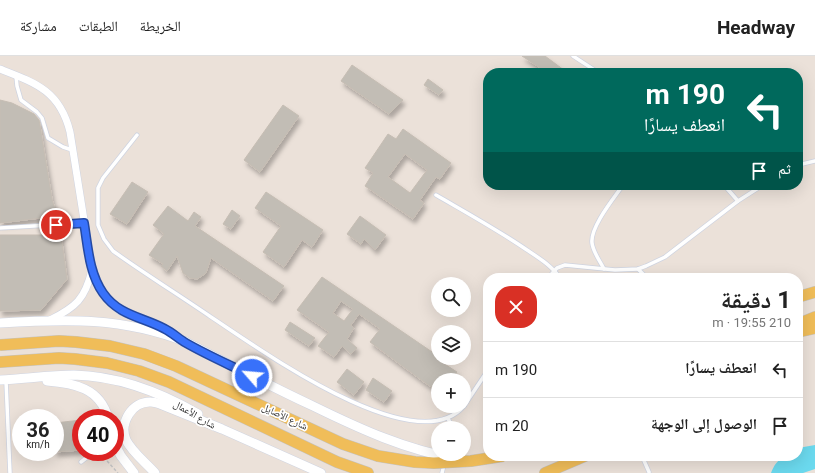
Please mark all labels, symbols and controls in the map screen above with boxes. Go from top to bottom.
text: Headway [717,16,795,39]
text: مشاركة [20,18,57,34]
text: الطبقات [79,18,118,34]
text: الخريطة [140,18,181,34]
text: 190 m [646,78,725,111]
icon: left [739,84,791,136]
text: انعطف يسارًا [644,114,725,135]
icon: arrive [748,160,770,182]
text: ثم [778,160,791,178]
pin [39,208,73,242]
icon: arrive [45,214,67,236]
map controls [431,277,471,461]
button: search [431,277,471,317]
button: close [495,286,537,328]
text: 1 دقيقة [721,286,791,314]
text: 210 m · 19:55 [712,315,791,330]
button: layers [431,325,471,365]
position arrow [231,355,273,397]
text: انعطف يسارًا [685,359,757,377]
icon: left [769,359,791,381]
text: 190 m [495,361,537,379]
button: + [431,373,471,413]
street label: شارع الأعمال [171,398,218,432]
street label: شارع الأصايل [260,401,310,433]
speed limit sign: 40 [72,409,124,461]
text: الوصول إلى الوجهة [651,415,757,433]
icon: arrive [769,415,791,437]
text: 20 m [495,417,529,435]
text: 36 [27,418,49,442]
button: − [431,421,471,461]
text: km/h [26,439,50,450]

